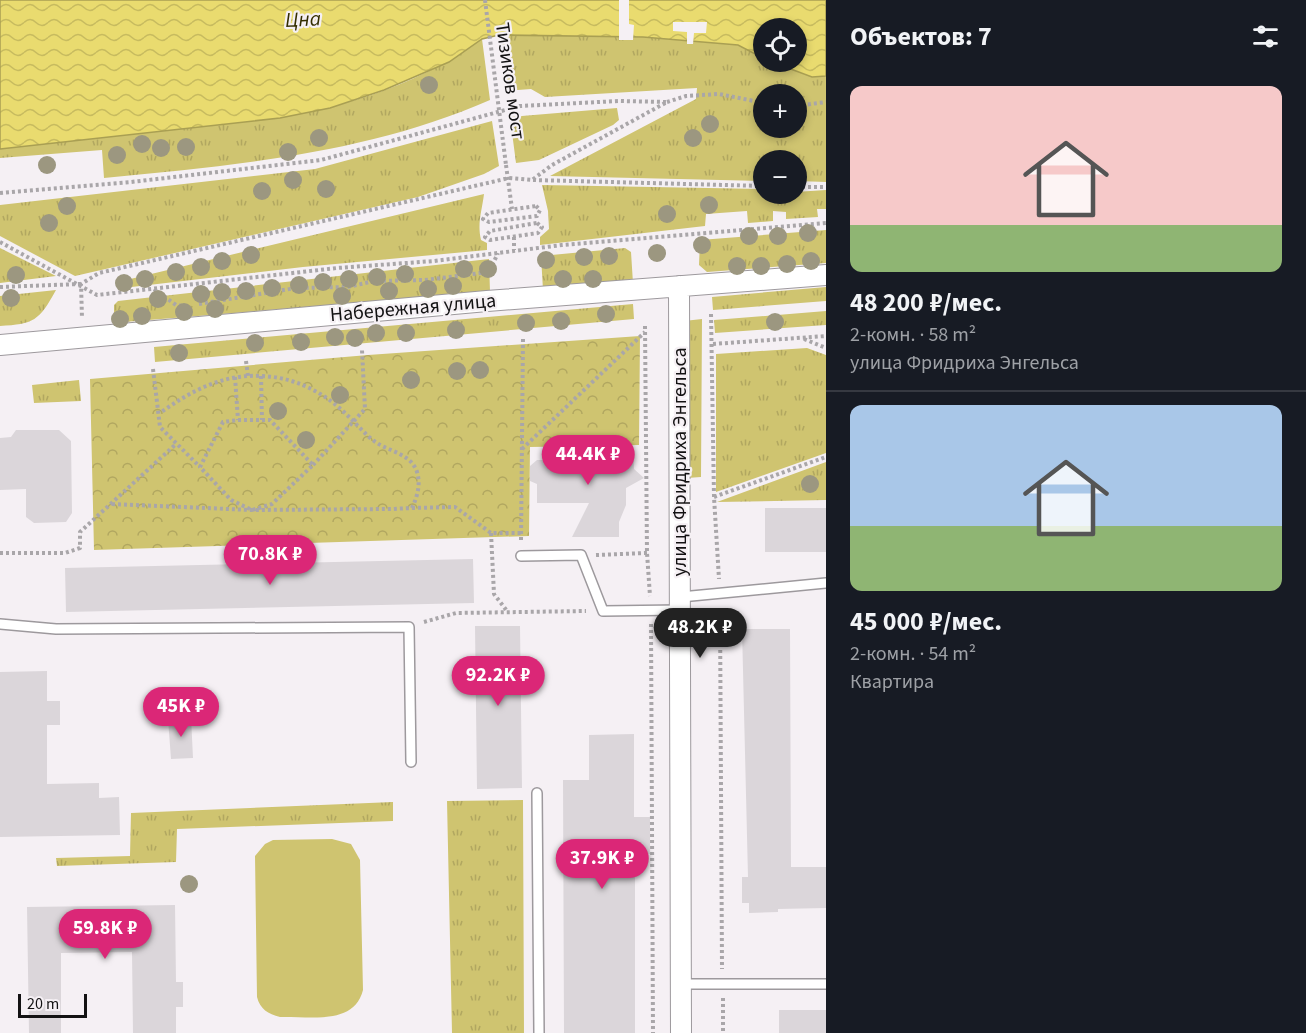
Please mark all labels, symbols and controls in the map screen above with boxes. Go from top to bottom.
water label: Цна [284,3,322,35]
map controls [753,18,807,204]
button: locate [753,18,807,72]
text: Объектов: 7 [850,18,992,55]
icon: filters [1249,20,1282,53]
street label: Тизиков мост [488,21,532,141]
button: + [753,84,807,138]
icon: home [1012,125,1120,233]
button: − [753,150,807,204]
text: 48 200 ₽/мес. [850,284,1002,321]
street label: Набережная улица [329,287,497,329]
text: 2-комн. · 58 m² [850,321,976,349]
street label: улица Фридриха Энгельса [666,348,694,576]
text: улица Фридриха Энгельса [850,349,1079,377]
pin: 44.4K ₽ [533,435,643,486]
text: 44.4K ₽ [556,440,620,468]
icon: home [1012,444,1120,552]
pin: 70.8K ₽ [215,535,325,586]
text: 70.8K ₽ [238,540,302,568]
text: 45 000 ₽/мес. [850,603,1002,640]
pin: 48.2K ₽ [645,608,755,659]
text: 48.2K ₽ [668,613,732,641]
text: 2-комн. · 54 m² [850,640,976,668]
pin: 92.2K ₽ [443,656,553,707]
text: 92.2K ₽ [466,661,530,689]
text: Квартира [850,668,934,696]
pin: 45K ₽ [139,687,223,738]
text: 45K ₽ [157,692,205,720]
pin: 37.9K ₽ [547,839,657,890]
text: 37.9K ₽ [570,844,634,872]
pin: 59.8K ₽ [50,909,160,960]
text: 59.8K ₽ [73,914,137,942]
scale bar [18,991,87,1018]
text: 20 m [27,993,59,1015]

